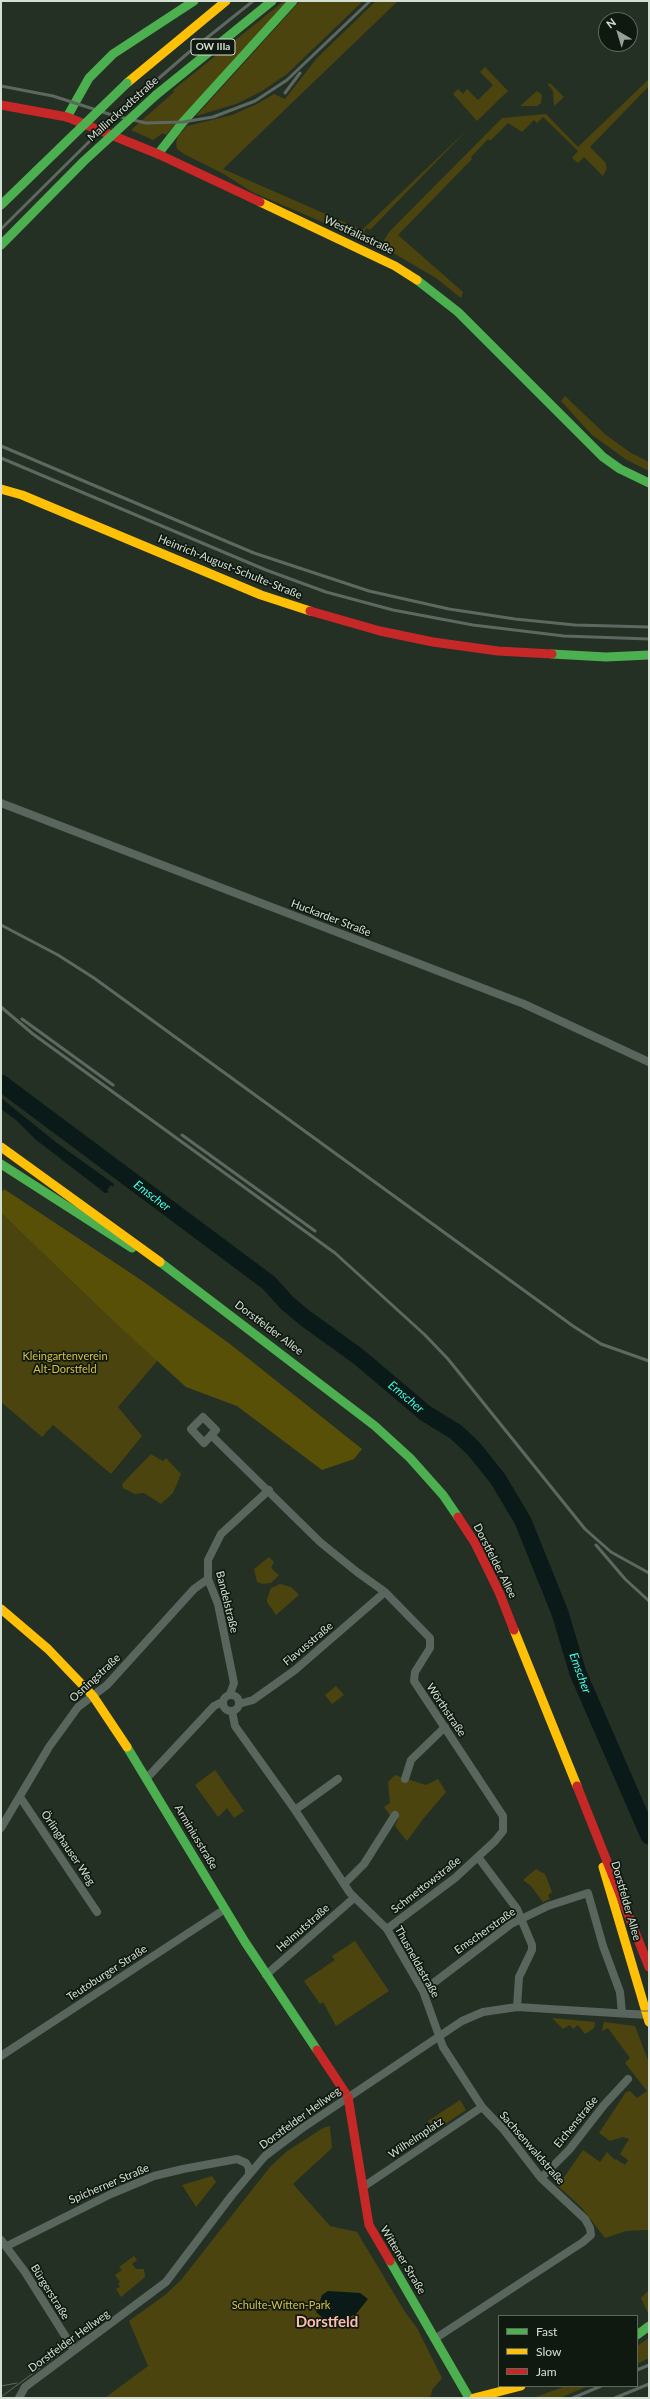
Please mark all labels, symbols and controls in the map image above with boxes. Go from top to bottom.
north arrow [598,12,638,52]
text: N [604,15,618,31]
road number: OW IIIa [191,39,235,55]
street label: Mallinckrodtstraße [85,74,161,144]
street label: Westfaliastraße [322,213,396,257]
street label: Heinrich-August-Schulte-Straße [156,532,304,602]
street label: Huckarder Straße [289,897,373,939]
water label: Emscher [131,1178,173,1214]
street label: Dorstfelder Allee [232,1298,306,1358]
park label: Kleingartenverein Alt-Dorstfeld [22,1349,108,1375]
water label: Emscher [385,1378,427,1416]
street label: Dorstfelder Allee [470,1521,520,1601]
street label: Bandelstraße [213,1570,241,1634]
street label: Flavusstraße [280,1619,336,1669]
street label: Osningstraße [67,1651,123,1705]
water label: Emscher [566,1651,594,1695]
street label: Wörthstraße [423,1681,469,1739]
street label: Arminiusstraße [172,1802,220,1872]
street label: Örlinghauser Weg [38,1808,98,1888]
street label: Schmettowstraße [389,1854,463,1916]
street label: Dorstfelder Allee [608,1860,644,1942]
street label: Helmutstraße [274,1901,332,1955]
street label: Emscherstraße [452,1905,518,1957]
street label: Thusneldastraße [392,1924,442,2000]
street label: Teutoburger Straße [64,1942,150,2004]
street label: Dorstfelder Hellweg [257,2084,343,2152]
street label: Eichenstraße [551,2094,601,2150]
street label: Sachsenwaldstraße [497,2109,567,2187]
street label: Wilhelmplatz [386,2115,446,2161]
street label: Spicherner Straße [67,2161,151,2207]
street label: Wittener Straße [377,2223,429,2297]
street label: Bürgerstraße [28,2262,72,2322]
park label: Schulte-Witten-Park [232,2298,330,2312]
street label: Dorstfelder Hellweg [26,2307,112,2375]
district label: Dorstfeld [296,2313,358,2331]
legend [498,2315,638,2387]
text: Fast [536,2324,557,2339]
text: Slow [536,2344,561,2359]
text: Jam [536,2364,557,2379]

